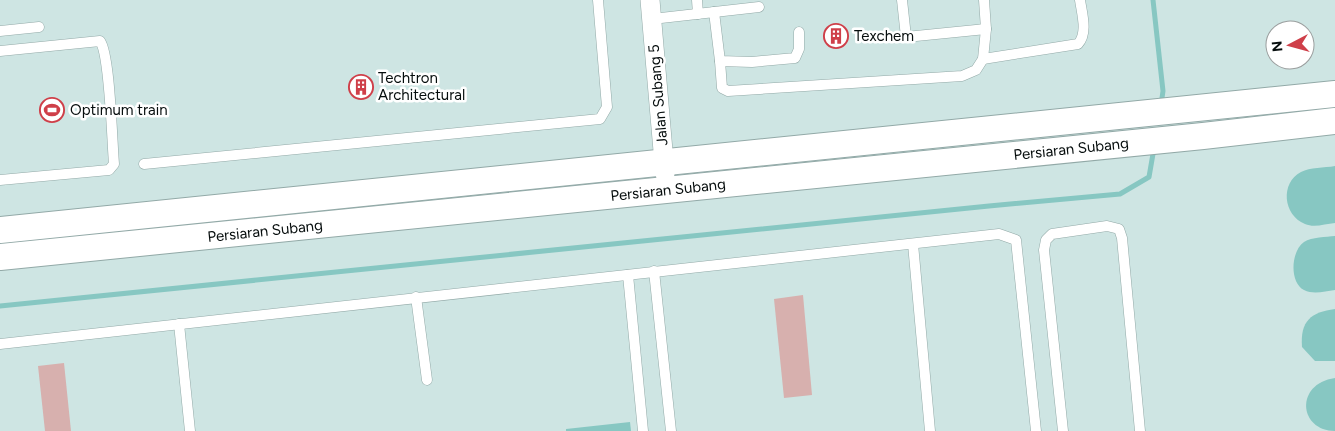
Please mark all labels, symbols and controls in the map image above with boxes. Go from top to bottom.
north arrow [1265,20,1315,70]
building icon: Texchem [823,23,849,49]
place label: Texchem [854,27,914,45]
text: N [1269,40,1287,53]
street label: Jalan Subang 5 [645,43,671,147]
place label: Techtron Architectural [378,69,465,104]
building icon: Techtron Architectural [348,74,374,100]
sports icon: Optimum train [39,97,65,123]
place label: Optimum train [70,101,168,119]
street label: Persiaran Subang [1012,134,1130,164]
street label: Persiaran Subang [609,175,727,205]
street label: Persiaran Subang [206,216,324,246]

